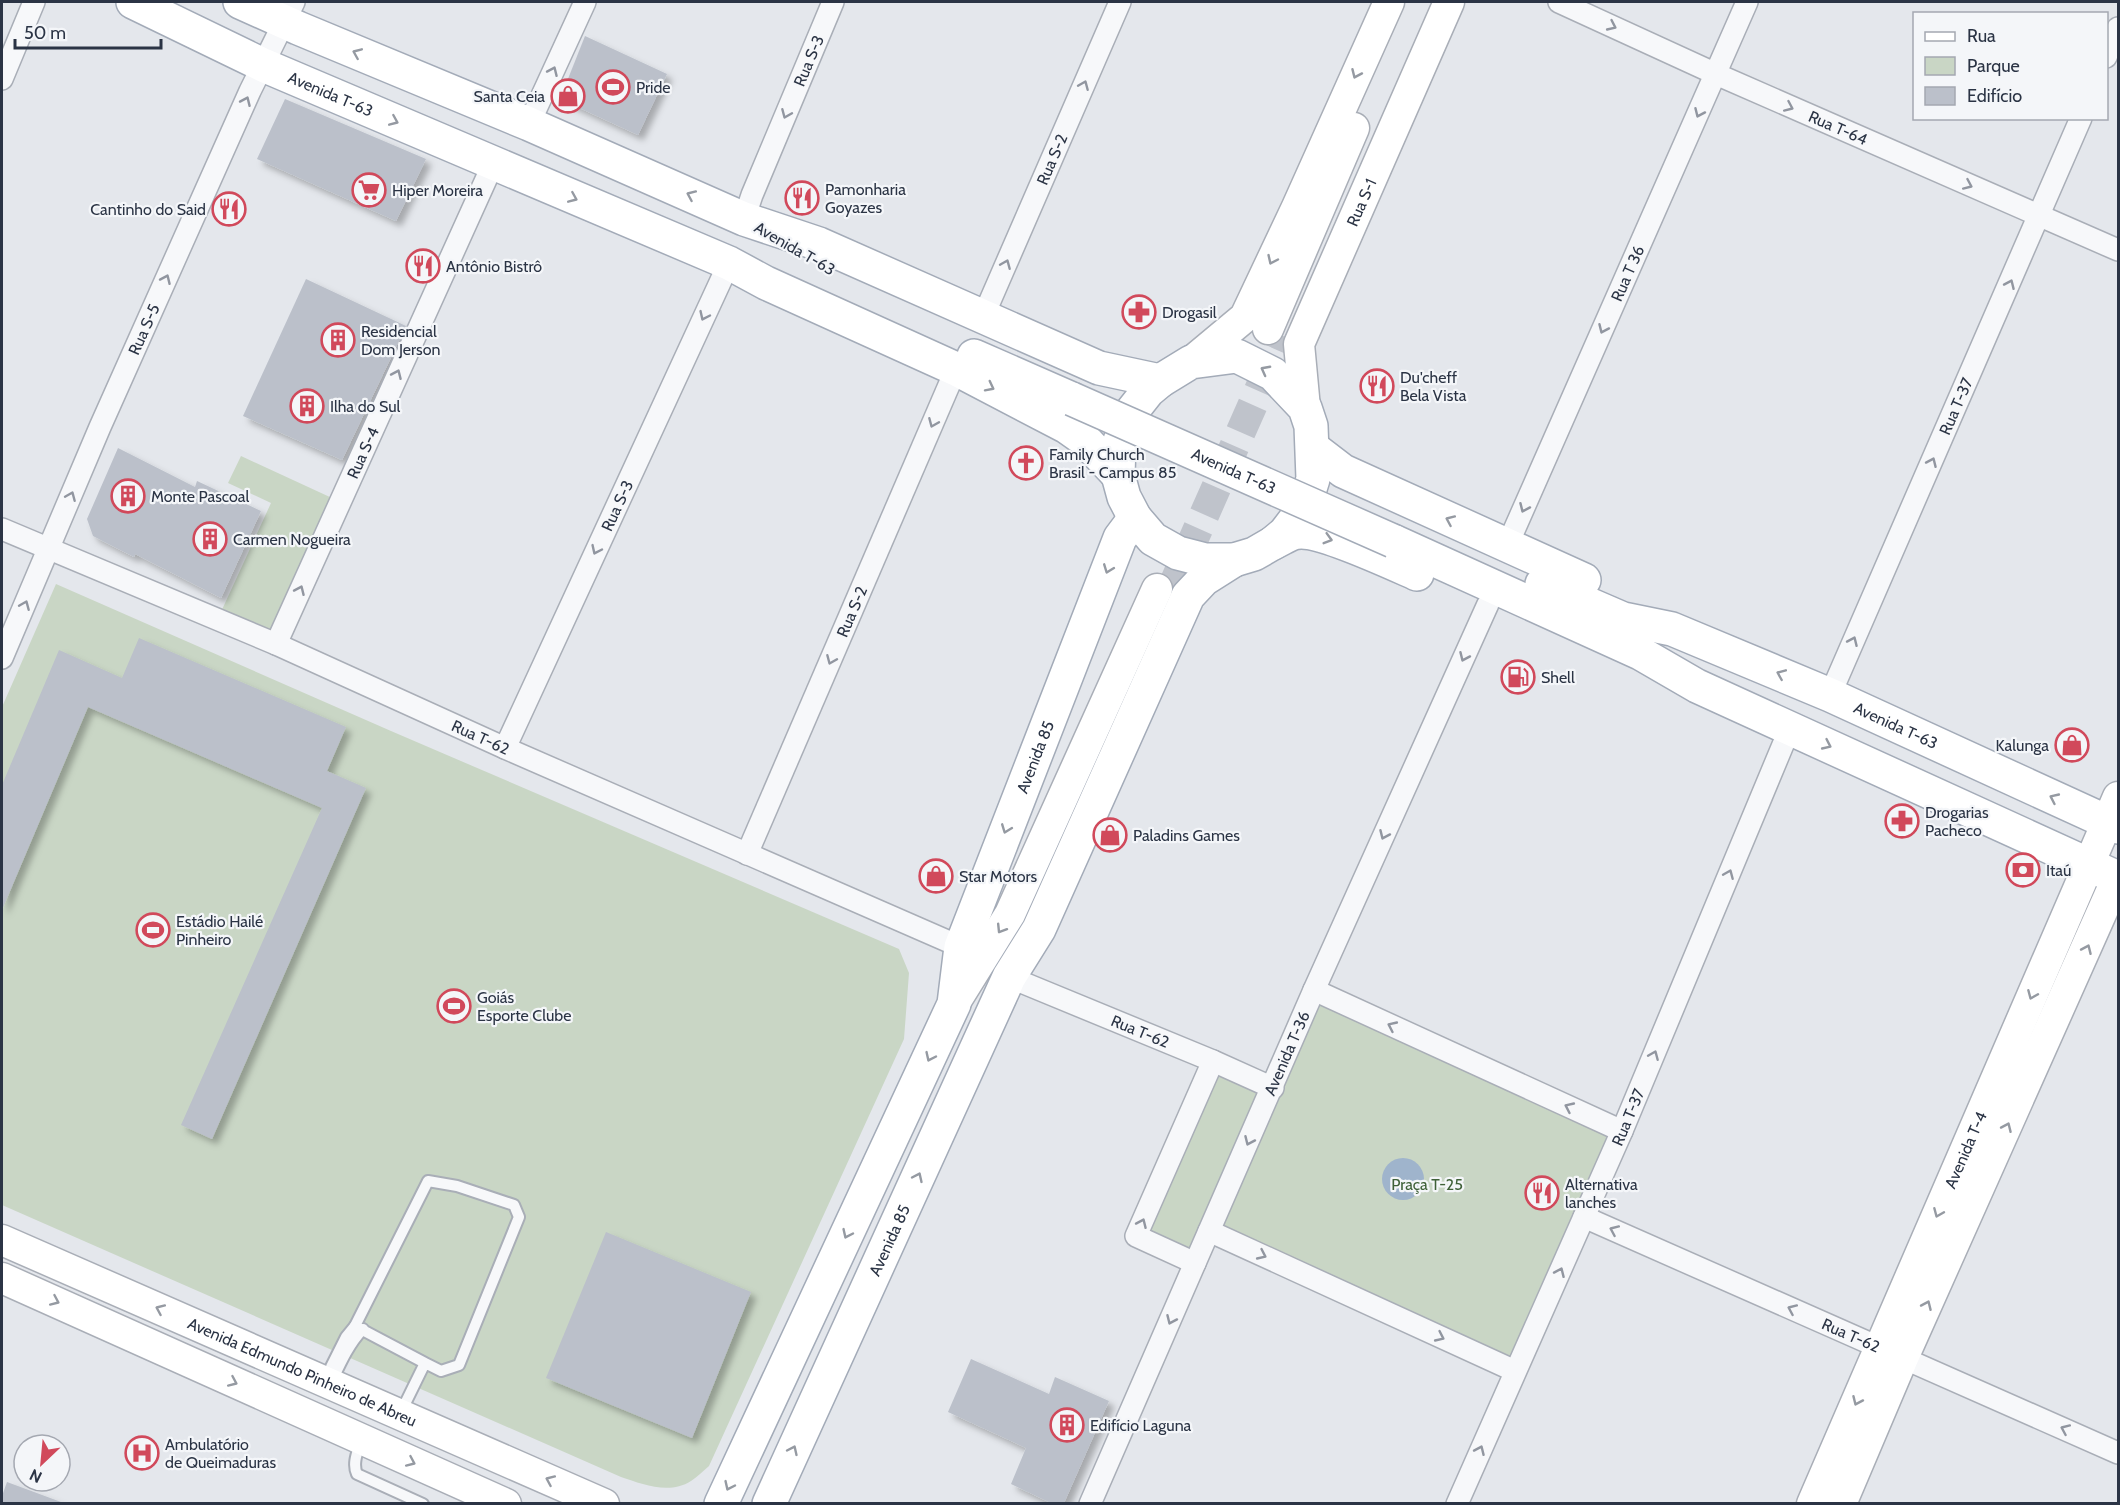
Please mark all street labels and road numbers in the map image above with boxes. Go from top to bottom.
street label: Rua S-3 [790,32,828,89]
street label: Avenida T-63 [285,68,376,121]
street label: Rua T-64 [1806,107,1870,149]
street label: Rua S-2 [1033,131,1071,188]
street label: Rua S-1 [1343,176,1380,229]
street label: Avenida T-63 [751,218,839,279]
street label: Rua T 36 [1607,243,1648,304]
street label: Rua S-5 [124,301,164,358]
street label: Rua T-37 [1935,375,1977,438]
street label: Rua S-4 [343,424,383,482]
street label: Avenida T-63 [1189,444,1279,498]
street label: Rua S-3 [598,477,637,534]
street label: Rua S-2 [833,583,871,640]
street label: Avenida T-63 [1851,698,1941,753]
street label: Rua T-62 [449,716,512,759]
street label: Avenida 85 [1013,718,1058,796]
street label: Avenida T-36 [1260,1008,1314,1098]
street label: Rua T-62 [1108,1011,1172,1052]
street label: Rua T-37 [1608,1086,1649,1149]
street label: Avenida T-4 [1941,1109,1991,1191]
street label: Avenida 85 [865,1202,914,1279]
street label: Avenida Edmundo Pinheiro de Abreu [185,1314,420,1431]
street label: Rua T-62 [1819,1314,1883,1357]

